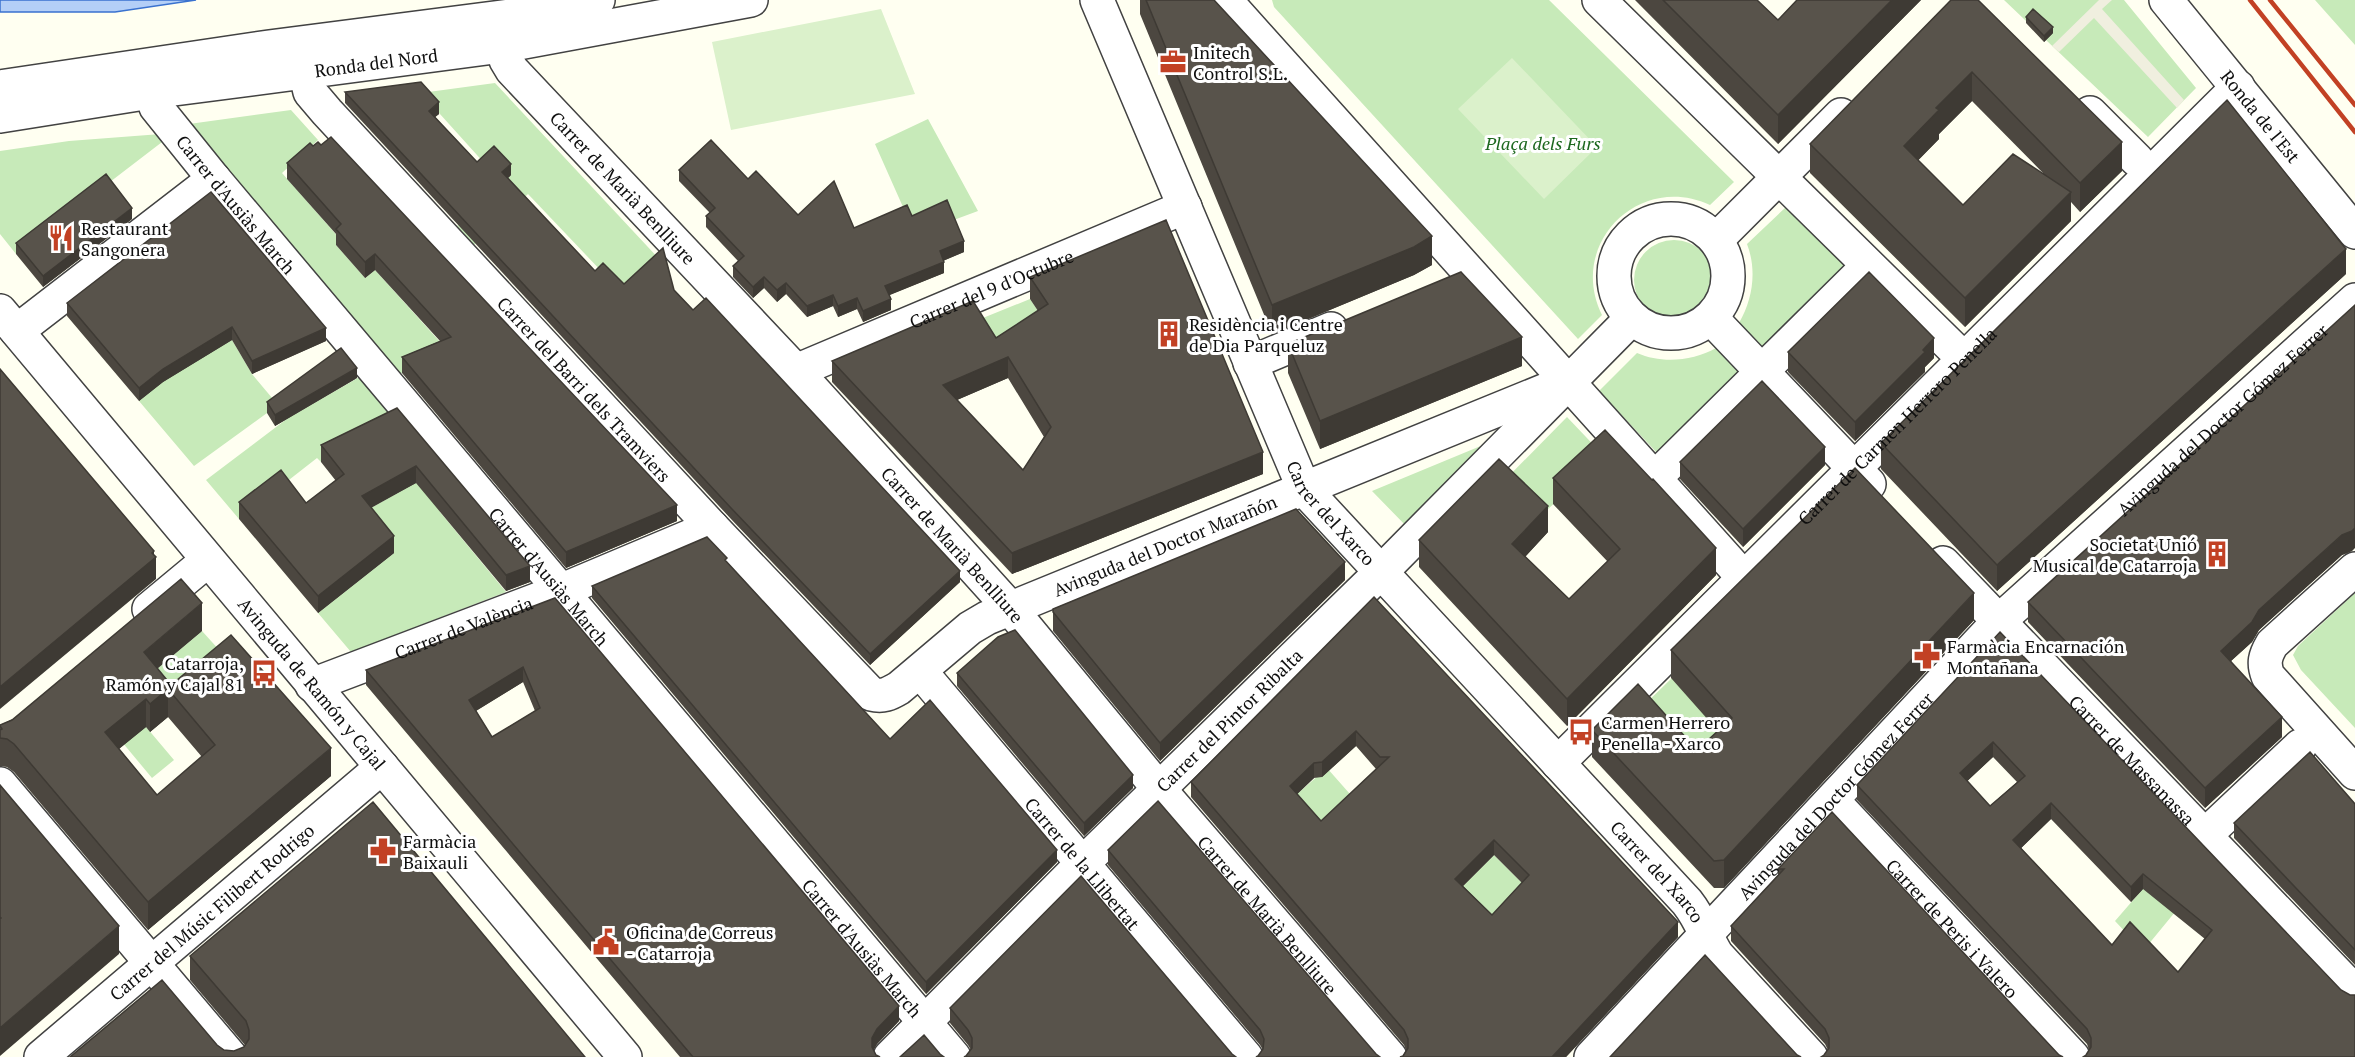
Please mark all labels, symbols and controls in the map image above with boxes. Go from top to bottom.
place label: Initech Control S.L. [1193,40,1288,85]
street label: Ronda del Nord [313,43,439,82]
office icon: Initech Control S.L. [1158,47,1188,77]
street label: Ronda de l'Est [2216,65,2306,168]
street label: Carrer de Marià Benlliure [545,106,701,269]
street label: Carrer d'Ausiàs March [171,130,301,280]
park label: Plaça dels Furs [1484,131,1601,155]
place label: Restaurant Sangonera [81,216,169,261]
restaurant icon: Restaurant Sangonera [46,223,76,253]
street label: Carrer del 9 d'Octubre [906,243,1077,334]
street label: Carrer del Barri dels Tramviers [492,291,676,487]
place label: Residència i Centre de Dia Parqueluz [1189,312,1343,357]
street label: Avinguda del Doctor Gómez Ferrer [2112,318,2333,521]
building icon: Residència i Centre de Dia Parqueluz [1154,319,1184,349]
street label: Carrer de Carmen Herrero Penella [1792,322,2002,530]
street label: Carrer del Xarco [1281,457,1381,570]
street label: Carrer de Marià Benlliure [876,462,1029,628]
street label: Avinguda del Doctor Marañón [1050,489,1281,602]
street label: Carrer d'Ausiàs March [484,502,615,651]
place label: Societat Unió Musical de Catarroja [2033,532,2197,577]
building icon: Societat Unió Musical de Catarroja [2202,539,2232,569]
street label: Carrer de València [391,591,536,665]
street label: Avinguda de Ramón y Cajal [233,592,391,775]
place label: Farmàcia Encarnación Montañana [1947,634,2125,679]
pharmacy icon: Farmàcia Encarnación Montañana [1912,641,1942,671]
street label: Carrer del Pintor Ribalta [1151,643,1308,797]
place label: Catarroja, Ramón y Cajal 81 [105,651,244,696]
bus stop icon: Catarroja, Ramón y Cajal 81 [249,658,279,688]
street label: Avinguda del Doctor Gómez Ferrer [1733,687,1939,905]
street label: Carrer de Massanassa [2064,689,2200,830]
place label: Carmen Herrero Penella - Xarco [1601,710,1730,755]
bus stop icon: Carmen Herrero Penella - Xarco [1566,717,1596,747]
street label: Carrer de la Llibertat [1020,792,1146,935]
street label: Carrer del Xarco [1605,815,1710,927]
street label: Carrer del Músic Filibert Rodrigo [104,818,319,1006]
place label: Farmàcia Baixauli [403,829,476,874]
street label: Carrer de Marià Benlliure [1192,830,1343,999]
pharmacy icon: Farmàcia Baixauli [368,836,398,866]
street label: Carrer de Peris i Valero [1881,854,2024,1003]
street label: Carrer d'Ausiàs March [797,874,928,1023]
place label: Oficina de Correus - Catarroja [626,920,774,965]
public building icon: Oficina de Correus - Catarroja [591,927,621,957]

